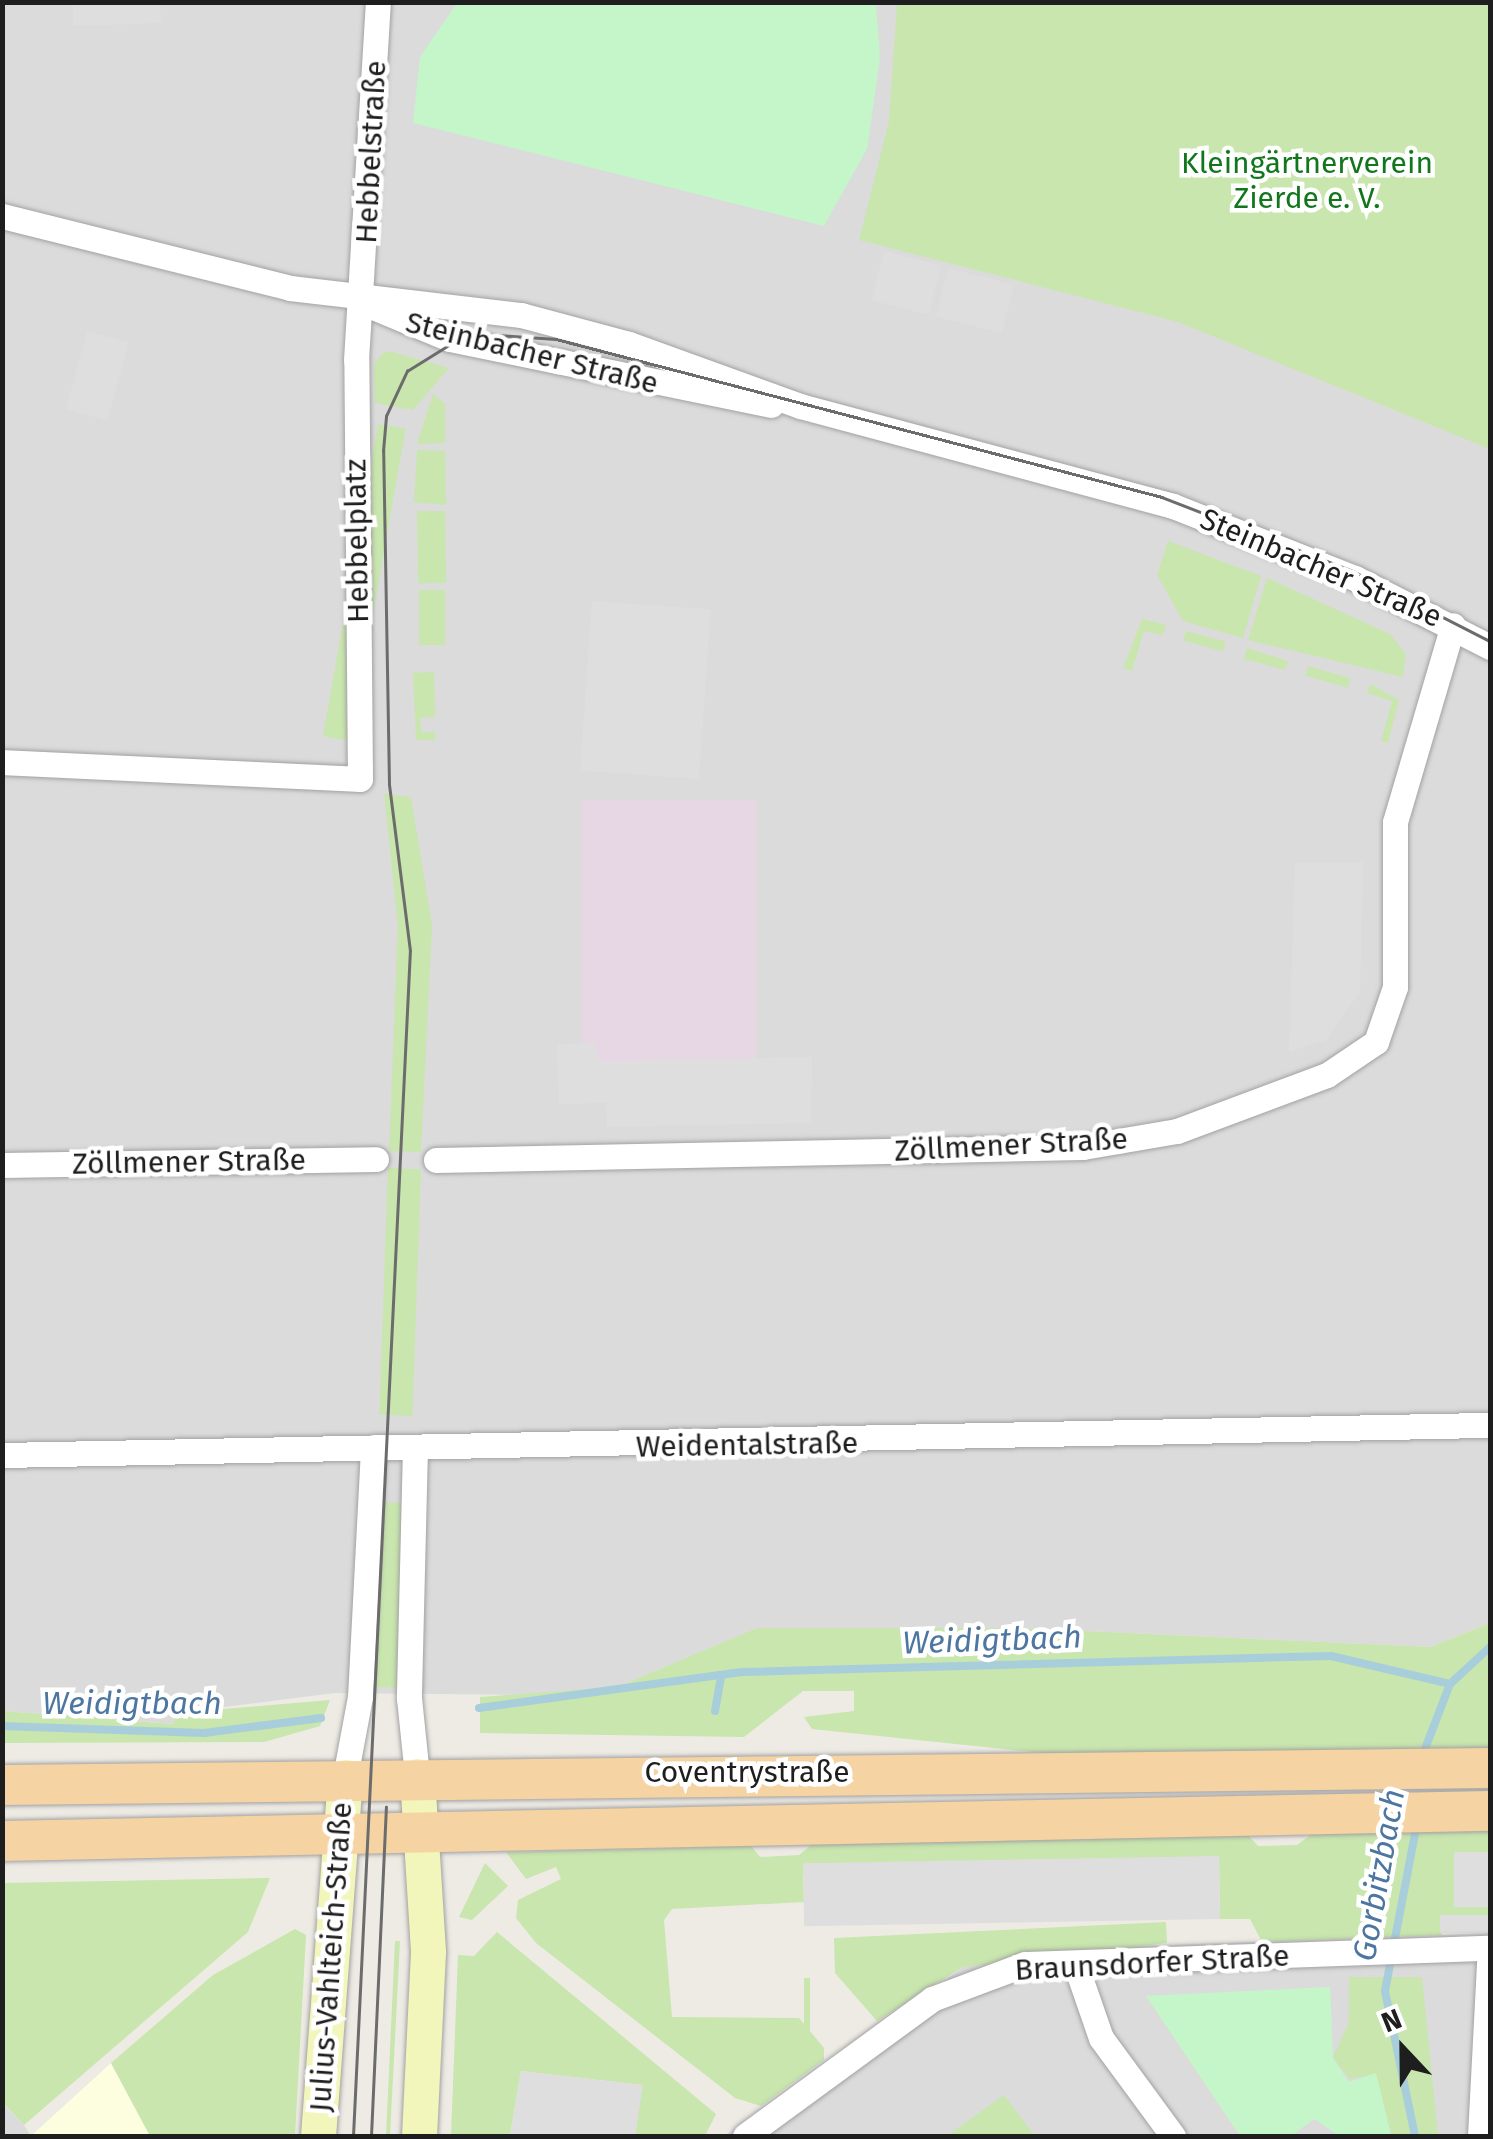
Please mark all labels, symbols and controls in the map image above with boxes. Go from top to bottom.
street label: Hebbelstraße [348,60,394,244]
park label: Kleingärtnerverein Zierde e. V. [1181,145,1433,216]
street label: Steinbacher Straße [402,304,662,402]
street label: Hebbelplatz [338,459,376,623]
street label: Steinbacher Straße [1195,501,1447,635]
street label: Zöllmener Straße [893,1121,1129,1169]
street label: Zöllmener Straße [72,1142,306,1182]
street label: Weidentalstraße [635,1425,859,1465]
water label: Weidigtbach [902,1618,1082,1662]
water label: Weidigtbach [42,1684,222,1722]
street label: Coventrystraße [645,1754,849,1790]
water label: Gorbitzbach [1345,1786,1413,1964]
street label: Julius-Vahlteich-Straße [302,1801,360,2113]
street label: Braunsdorfer Straße [1014,1938,1290,1988]
north arrow [1353,1999,1453,2099]
text: N [1377,2002,1406,2040]

